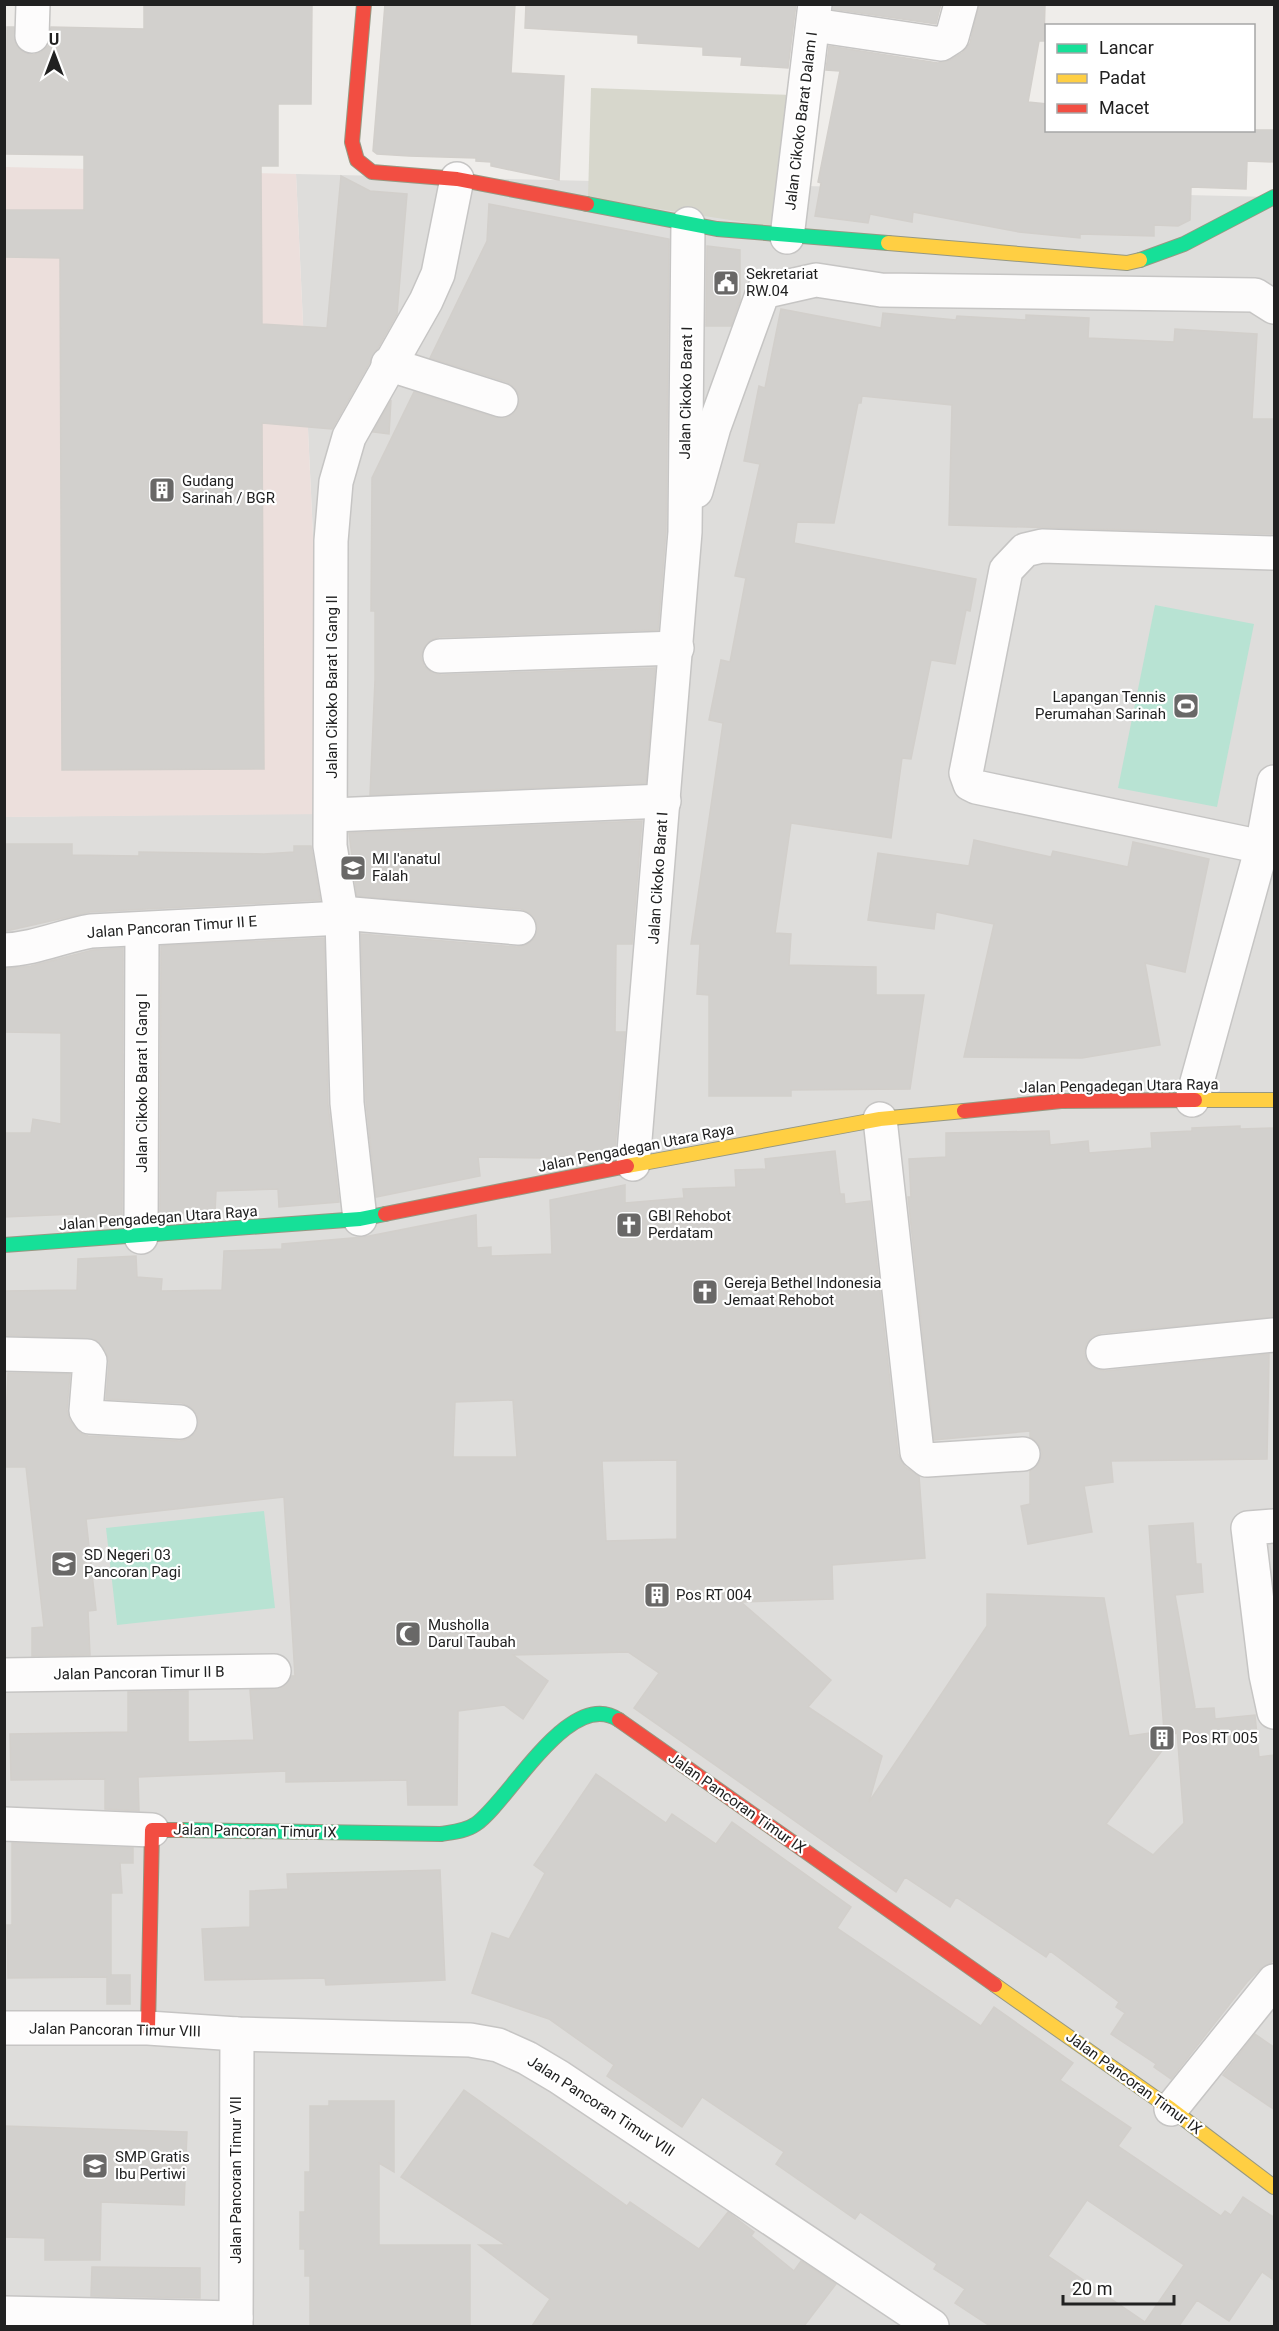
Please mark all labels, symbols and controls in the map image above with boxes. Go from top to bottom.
north arrow [24,24,84,84]
legend [1045,24,1255,132]
text: U [49,30,59,49]
street label: Jalan Cikoko Barat Dalam I [781,31,821,211]
text: Lancar [1099,37,1154,58]
text: Padat [1099,67,1146,88]
text: Macet [1099,97,1149,118]
place label: Sekretariat RW.04 [746,265,818,300]
public building icon: Sekretariat RW.04 [711,268,741,298]
street label: Jalan Cikoko Barat I [676,326,696,460]
place label: Gudang Sarinah / BGR [182,472,275,507]
building icon: Gudang Sarinah / BGR [147,475,177,505]
street label: Jalan Cikoko Barat I Gang II [323,595,341,779]
place label: Lapangan Tennis Perumahan Sarinah [1035,688,1166,723]
sports icon: Lapangan Tennis Perumahan Sarinah [1171,691,1201,721]
street label: Jalan Cikoko Barat I [644,811,672,945]
place label: MI I'anatul Falah [372,850,441,885]
school or university icon: MI I'anatul Falah [338,853,368,883]
street label: Jalan Pancoran Timur II E [86,912,258,942]
street label: Jalan Cikoko Barat I Gang I [133,993,151,1173]
street label: Jalan Pengadegan Utara Raya [1019,1075,1219,1097]
street label: Jalan Pengadegan Utara Raya [536,1120,736,1176]
street label: Jalan Pengadegan Utara Raya [58,1202,258,1234]
place label: GBI Rehobot Perdatam [648,1207,731,1242]
church icon: GBI Rehobot Perdatam [614,1210,644,1240]
place label: Gereja Bethel Indonesia Jemaat Rehobot [724,1274,882,1309]
church icon: Gereja Bethel Indonesia Jemaat Rehobot [690,1277,720,1307]
place label: SD Negeri 03 Pancoran Pagi [84,1546,181,1581]
school or university icon: SD Negeri 03 Pancoran Pagi [49,1549,79,1579]
building icon: Pos RT 004 [642,1580,672,1610]
place label: Pos RT 004 [676,1586,752,1604]
place label: Musholla Darul Taubah [428,1616,516,1651]
mosque icon: Musholla Darul Taubah [393,1619,423,1649]
street label: Jalan Pancoran Timur II B [53,1663,225,1683]
building icon: Pos RT 005 [1147,1723,1177,1753]
place label: Pos RT 005 [1182,1729,1258,1747]
street label: Jalan Pancoran Timur IX [665,1749,810,1858]
street label: Jalan Pancoran Timur IX [173,1821,338,1841]
street label: Jalan Pancoran Timur VIII [29,2020,201,2040]
street label: Jalan Pancoran Timur IX [1063,2028,1206,2139]
street label: Jalan Pancoran Timur VIII [524,2052,678,2160]
street label: Jalan Pancoran Timur VII [227,2096,245,2264]
place label: SMP Gratis Ibu Pertiwi [115,2148,190,2183]
school or university icon: SMP Gratis Ibu Pertiwi [80,2151,110,2181]
scale bar [1063,2268,1174,2306]
text: 20 m [1072,2278,1112,2299]

